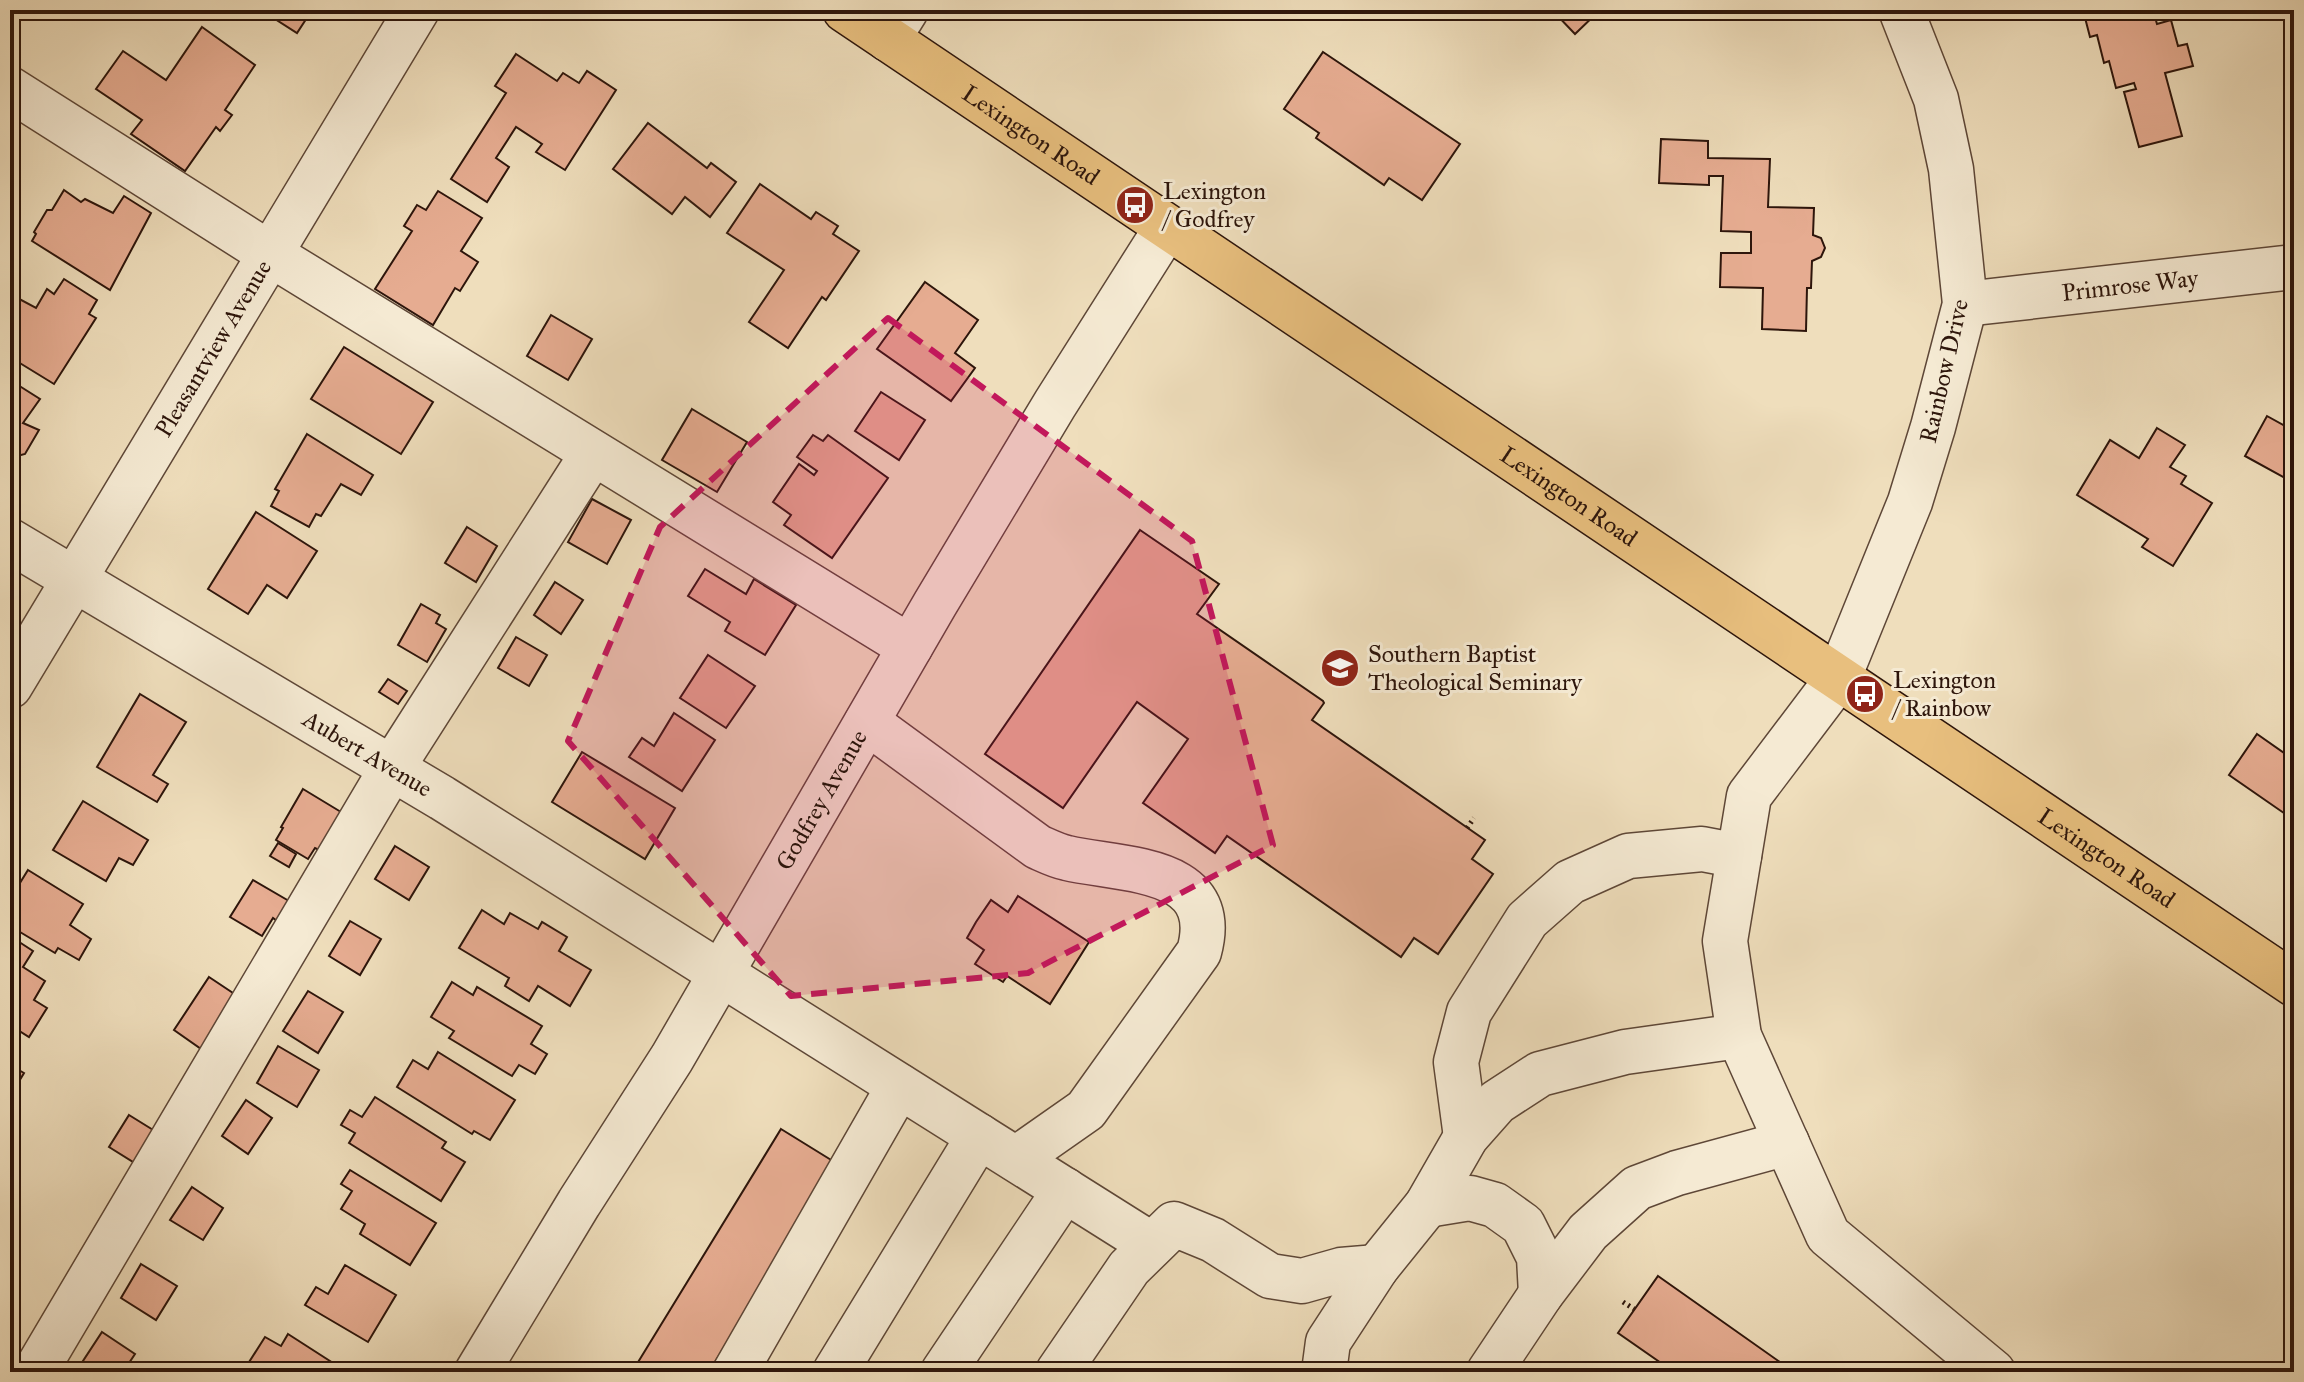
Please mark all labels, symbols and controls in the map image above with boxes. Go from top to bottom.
street label: Lexington Road [956,78,1105,192]
place label: Lexington / Godfrey [1161,176,1266,234]
bus stop icon: Lexington / Godfrey [1114,184,1156,226]
street label: Pleasantview Avenue [148,254,278,443]
street label: Primrose Way [2060,263,2201,308]
street label: Rainbow Drive [1913,296,1975,446]
street label: Lexington Road [1494,440,1643,553]
place label: Southern Baptist Theological Seminary [1368,639,1583,697]
school or university icon: Southern Baptist Theological Seminary [1319,647,1361,689]
place label: Lexington / Rainbow [1891,665,1996,723]
bus stop icon: Lexington / Rainbow [1844,673,1886,715]
street label: Aubert Avenue [297,703,438,804]
street label: Godfrey Avenue [769,724,874,875]
street label: Lexington Road [2032,801,2181,915]

